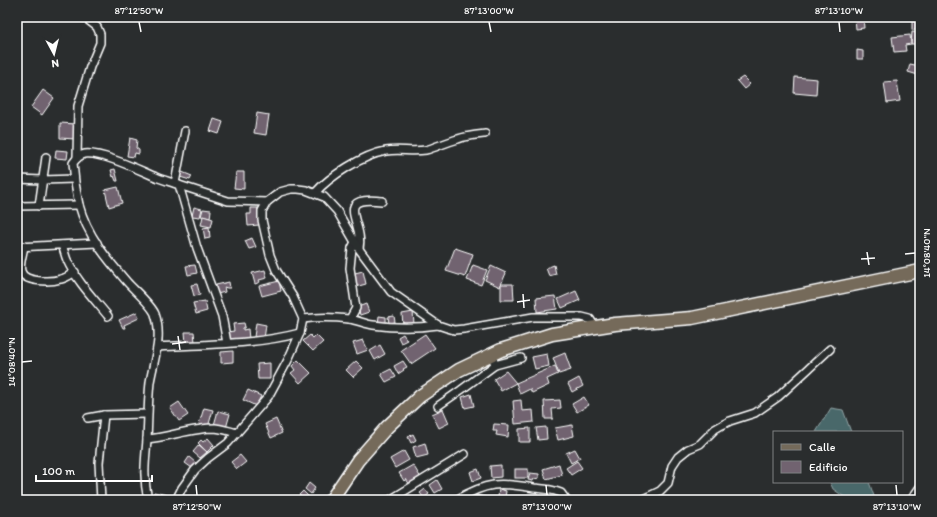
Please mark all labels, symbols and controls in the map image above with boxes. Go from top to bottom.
text: 87°12'50"W [115,4,164,17]
text: 87°13'00"W [464,4,514,17]
text: 87°13'10"W [815,4,864,17]
north arrow [34,34,74,74]
text: N [51,57,60,70]
text: 14°08'40"N [920,228,933,278]
text: 14°08'40"N [5,337,18,387]
legend [773,431,903,483]
text: Calle [809,440,836,454]
scale bar [36,457,152,483]
text: Edificio [809,460,848,474]
text: 100 m [42,464,75,478]
text: 87°12'50"W [173,500,222,513]
text: 87°13'00"W [522,500,572,513]
text: 87°13'10"W [873,500,922,513]

